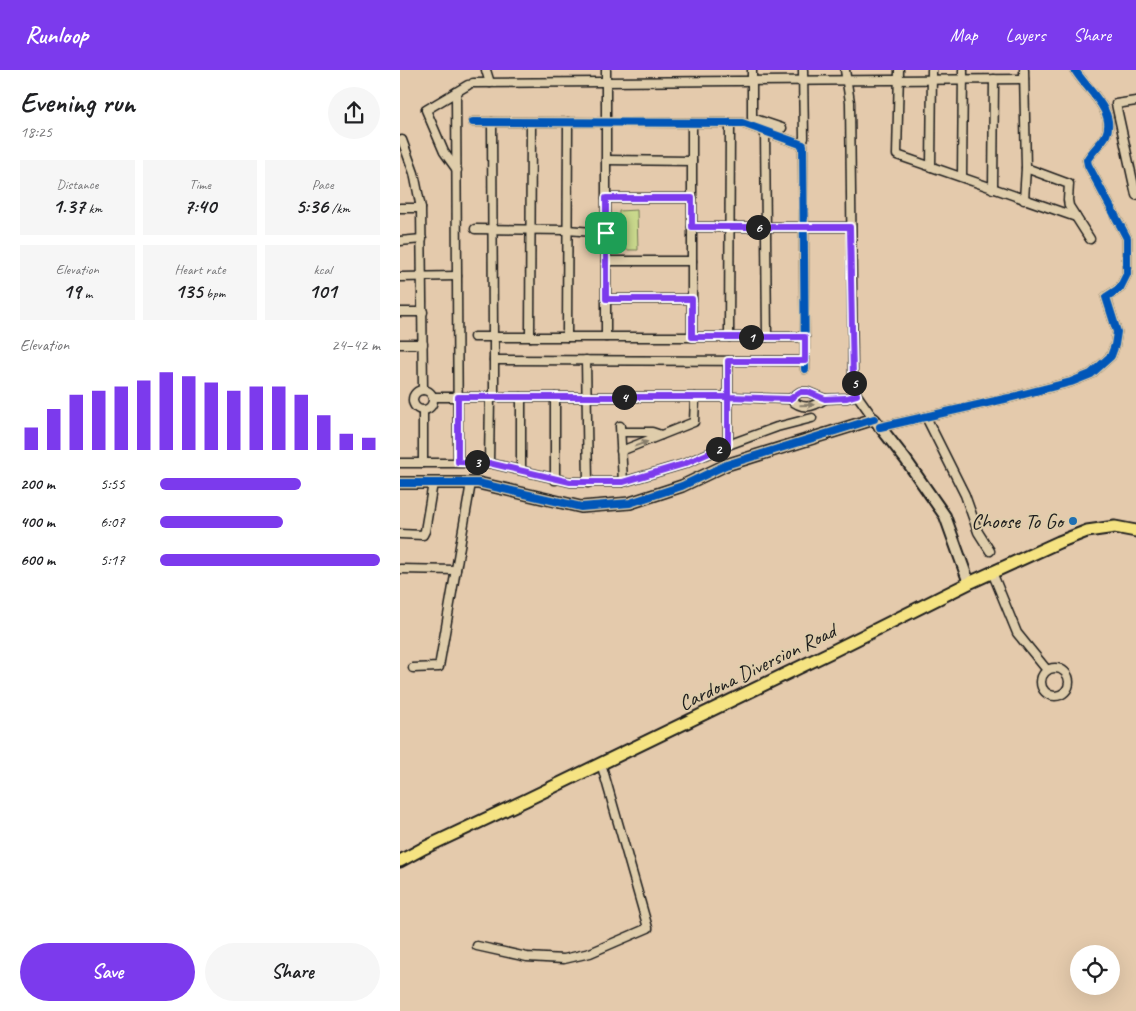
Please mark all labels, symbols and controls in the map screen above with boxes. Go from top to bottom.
text: Runloop [25,20,88,50]
text: Map [950,24,978,46]
text: Layers [1006,24,1045,46]
text: Share [1073,24,1111,46]
text: Evening run [20,85,135,120]
button: share [328,87,380,139]
text: 18:25 [20,122,52,142]
text: Distance [56,176,98,193]
text: Time [189,176,211,193]
text: Pace [312,176,333,193]
text: 1.37 [53,193,85,219]
text: 7:40 [184,193,216,219]
text: 5:36 [296,193,328,219]
text: km [85,200,102,217]
text: /km [328,200,350,217]
pin [585,212,627,254]
pin: 6 [746,214,770,240]
icon: arrive [592,219,620,247]
text: 6 [755,219,762,236]
text: Elevation [56,261,99,278]
text: Heart rate [174,261,226,278]
text: kcal [313,261,332,278]
text: 19 [62,278,81,304]
text: 135 [175,278,203,304]
text: 101 [308,278,337,304]
text: m [81,285,92,302]
text: bpm [203,285,225,302]
pin: 1 [738,324,764,350]
text: 1 [748,329,755,346]
text: Elevation [20,335,69,355]
text: 24–42 m [331,335,380,355]
pin: 5 [842,370,866,396]
text: 5 [851,375,858,392]
pin: 4 [612,384,636,410]
text: 4 [621,389,628,406]
one-way arrow [800,401,816,409]
pin: 2 [706,436,730,462]
one-way arrow [634,440,649,447]
text: 2 [715,441,722,458]
pin: 3 [464,450,490,474]
text: 3 [474,454,481,471]
text: 200 m [20,474,55,494]
text: 5:55 [100,474,125,494]
place label: Choose To Go [971,508,1066,534]
text: 400 m [20,512,55,532]
text: 6:07 [100,512,125,532]
marker: Choose To Go [1067,515,1079,527]
text: 600 m [20,550,55,570]
text: 5:17 [100,550,125,570]
street label: Cardona Diversion Road [674,616,843,716]
button: Save [20,943,195,1001]
button: Share [205,943,380,1001]
map controls [1070,945,1120,995]
button: locate [1070,945,1120,995]

